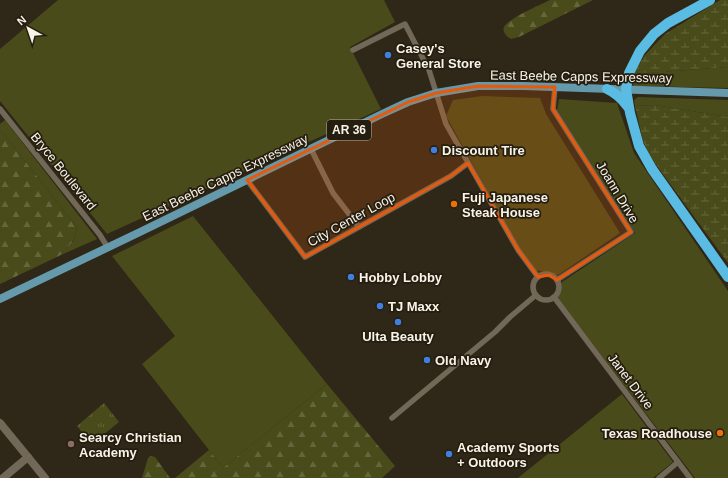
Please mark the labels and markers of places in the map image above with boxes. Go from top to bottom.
place label: Casey's General Store [396,41,481,71]
marker: Casey's General Store [383,50,393,60]
place label: Discount Tire [442,143,525,158]
marker: Discount Tire [429,145,439,155]
place label: Fuji Japanese Steak House [462,190,548,220]
marker: Fuji Japanese Steak House [449,199,459,209]
place label: Hobby Lobby [359,270,443,285]
marker: Hobby Lobby [346,272,356,282]
place label: TJ Maxx [388,299,440,314]
marker: TJ Maxx [375,301,385,311]
marker: Ulta Beauty [393,317,403,327]
place label: Ulta Beauty [362,329,435,344]
place label: Old Navy [435,353,492,368]
marker: Old Navy [422,355,432,365]
place label: Texas Roadhouse [602,426,712,441]
marker: Texas Roadhouse [715,428,725,438]
place label: Searcy Christian Academy [79,430,182,460]
marker: Searcy Christian Academy [66,439,76,449]
place label: Academy Sports + Outdoors [457,440,560,470]
marker: Academy Sports + Outdoors [444,449,454,459]

